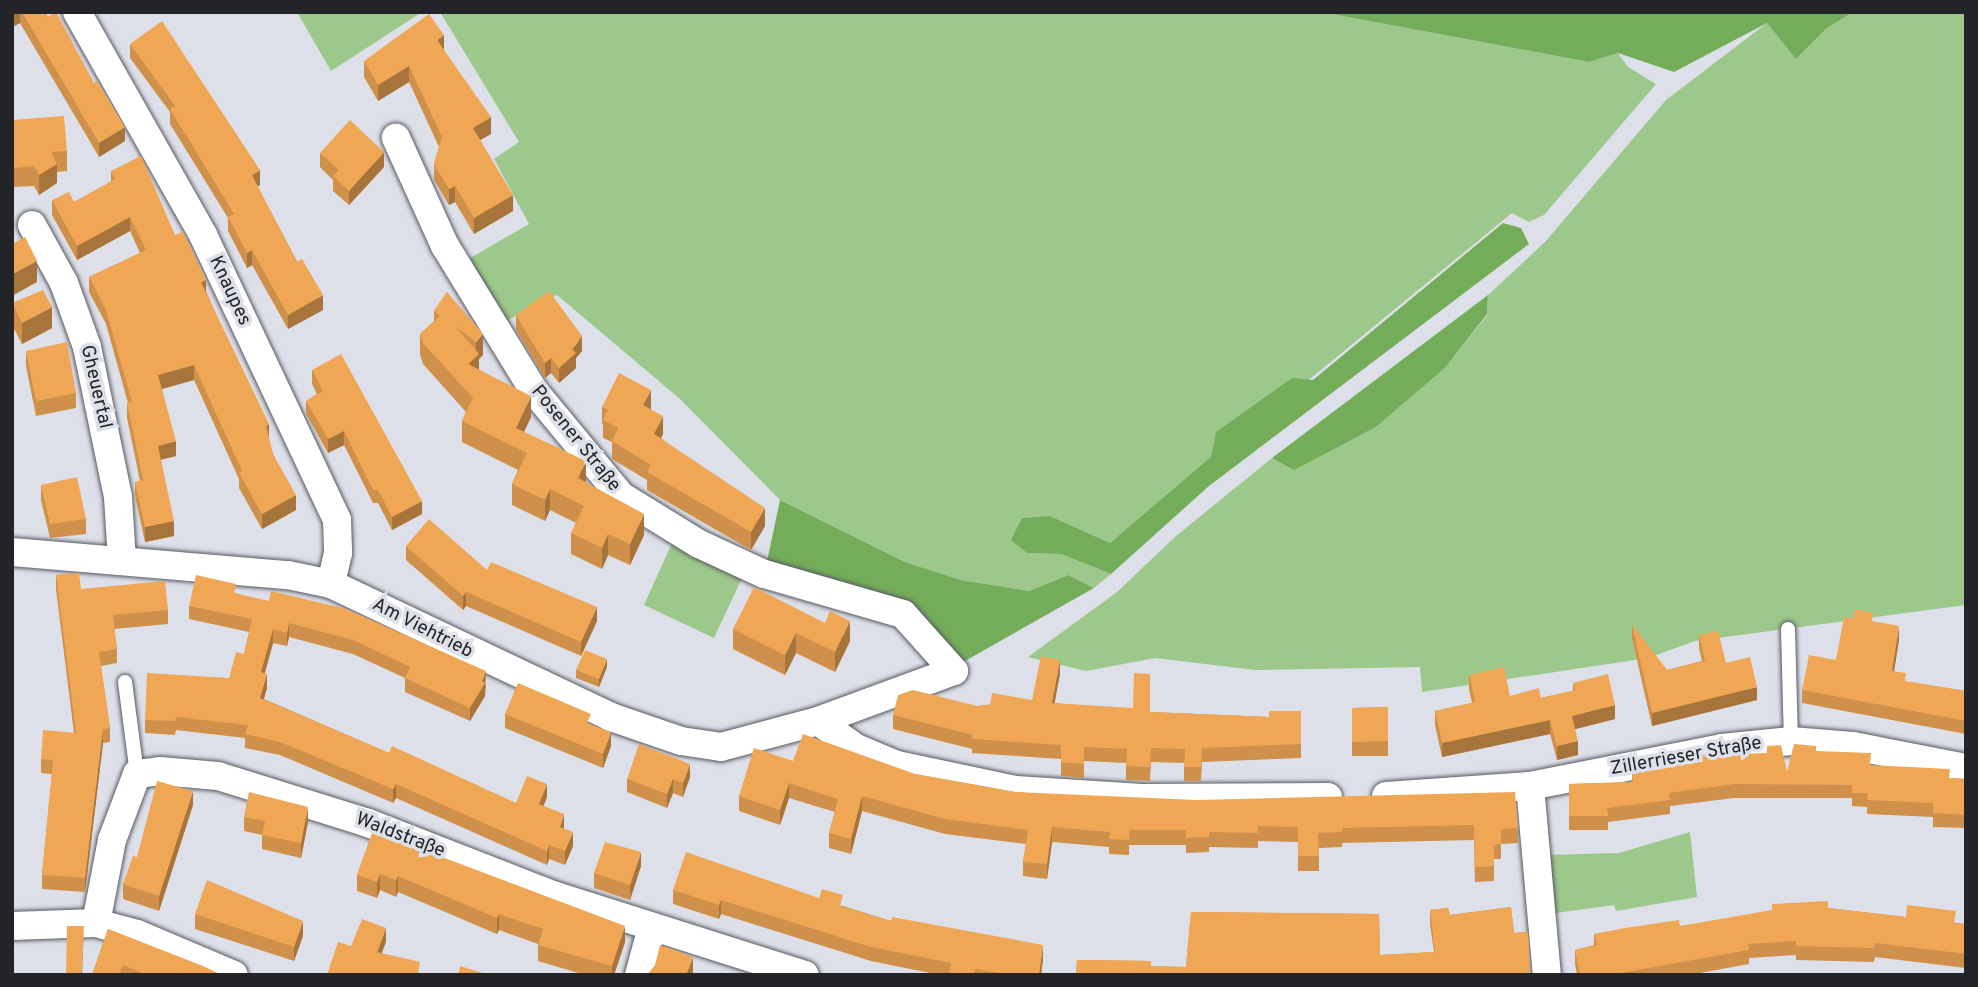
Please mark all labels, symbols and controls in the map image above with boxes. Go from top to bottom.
street label: Knaupes [203,253,255,329]
street label: Gheuertal [74,343,116,431]
street label: Posener Straße [525,381,625,497]
street label: Am Viehtrieb [367,594,477,664]
street label: Zillerrieser Straße [1609,732,1763,782]
street label: Waldstraße [352,809,448,863]

